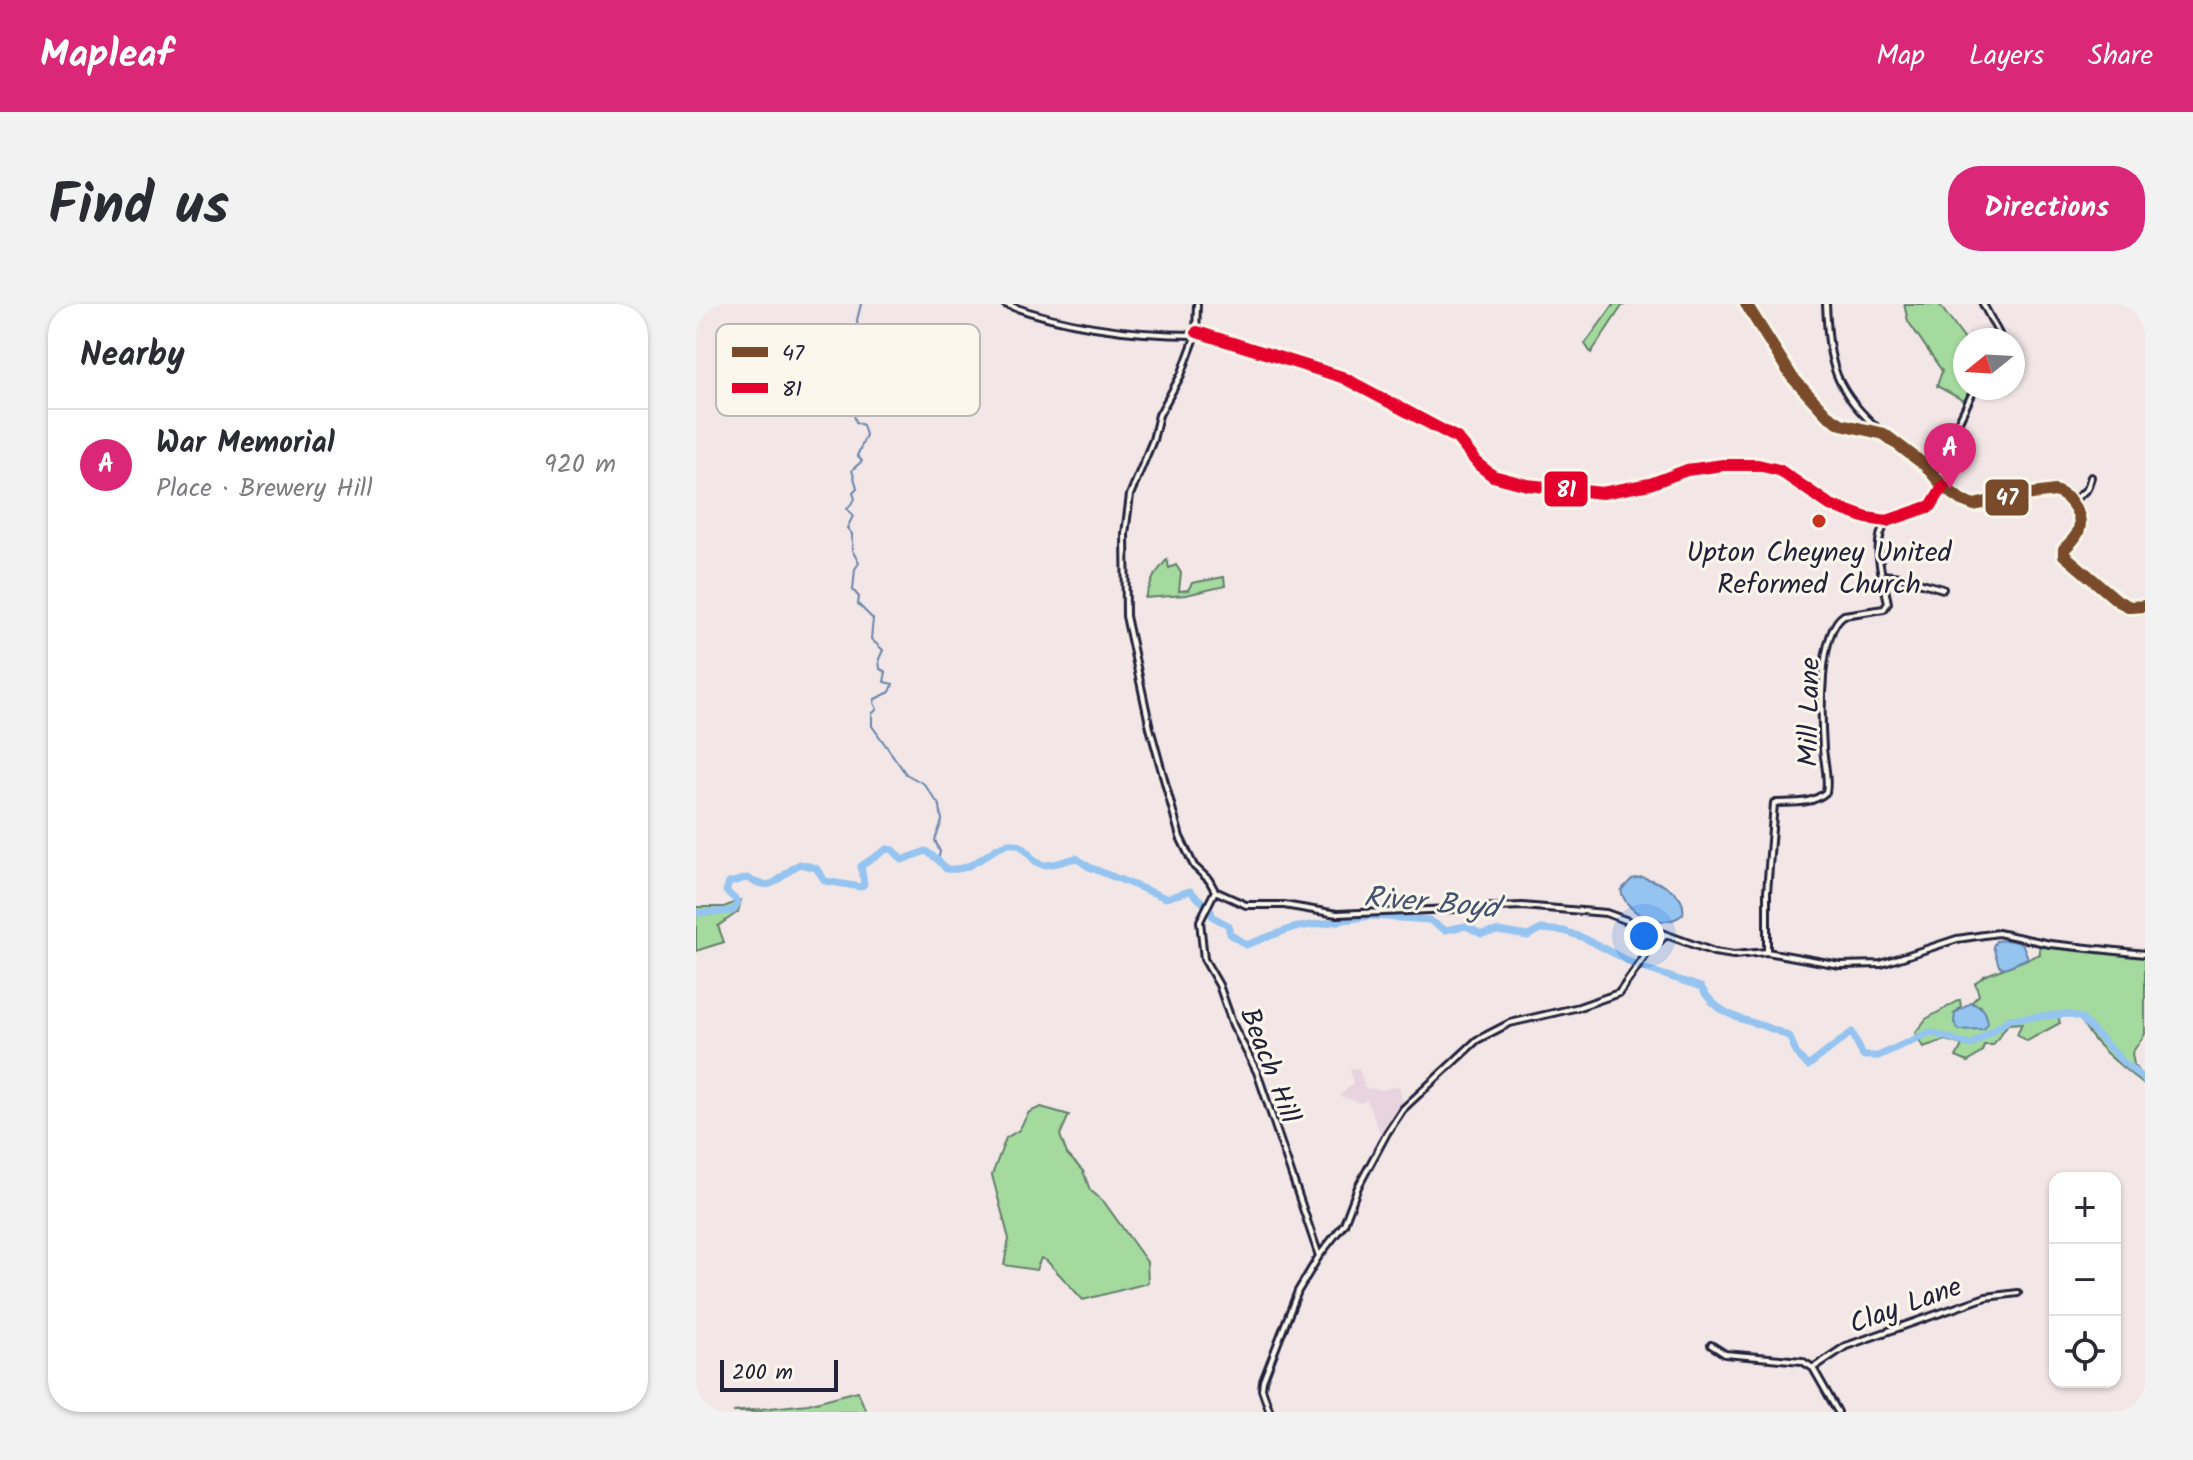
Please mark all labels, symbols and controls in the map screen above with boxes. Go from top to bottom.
text: Mapleaf [40,26,173,86]
text: Map [1876,34,1925,79]
text: Layers [1969,34,2044,79]
text: Share [2088,34,2153,79]
text: Find us [48,163,229,253]
button: Directions [1948,166,2145,251]
legend [716,324,980,416]
north arrow [1953,328,2025,400]
text: Nearby [80,329,185,383]
text: 47 [782,337,805,372]
text: 81 [782,373,802,408]
text: War Memorial [156,420,335,468]
pin: A [1924,423,1976,489]
text: A [98,444,114,486]
text: 920 m [544,444,616,486]
text: Place · Brewery Hill [156,468,373,510]
line badge: 81 [1543,470,1589,508]
text: 81 [1556,474,1576,509]
line badge: 47 [1984,478,2030,517]
text: 47 [1996,482,2019,517]
marker: Upton Cheyney United Reformed Church [1810,512,1828,530]
place label: Upton Cheyney United Reformed Church [1687,531,1952,608]
street label: Mill Lane [1787,656,1834,767]
water label: River Boyd [1362,874,1507,934]
your location [1624,916,1664,956]
street label: Beach Hill [1226,1001,1311,1131]
map controls [2049,1172,2121,1388]
button: + [2049,1172,2121,1244]
button: − [2049,1244,2121,1316]
street label: Clay Lane [1843,1265,1969,1348]
button: locate [2049,1316,2121,1388]
scale bar [720,1356,838,1392]
text: 200 m [732,1356,793,1391]

